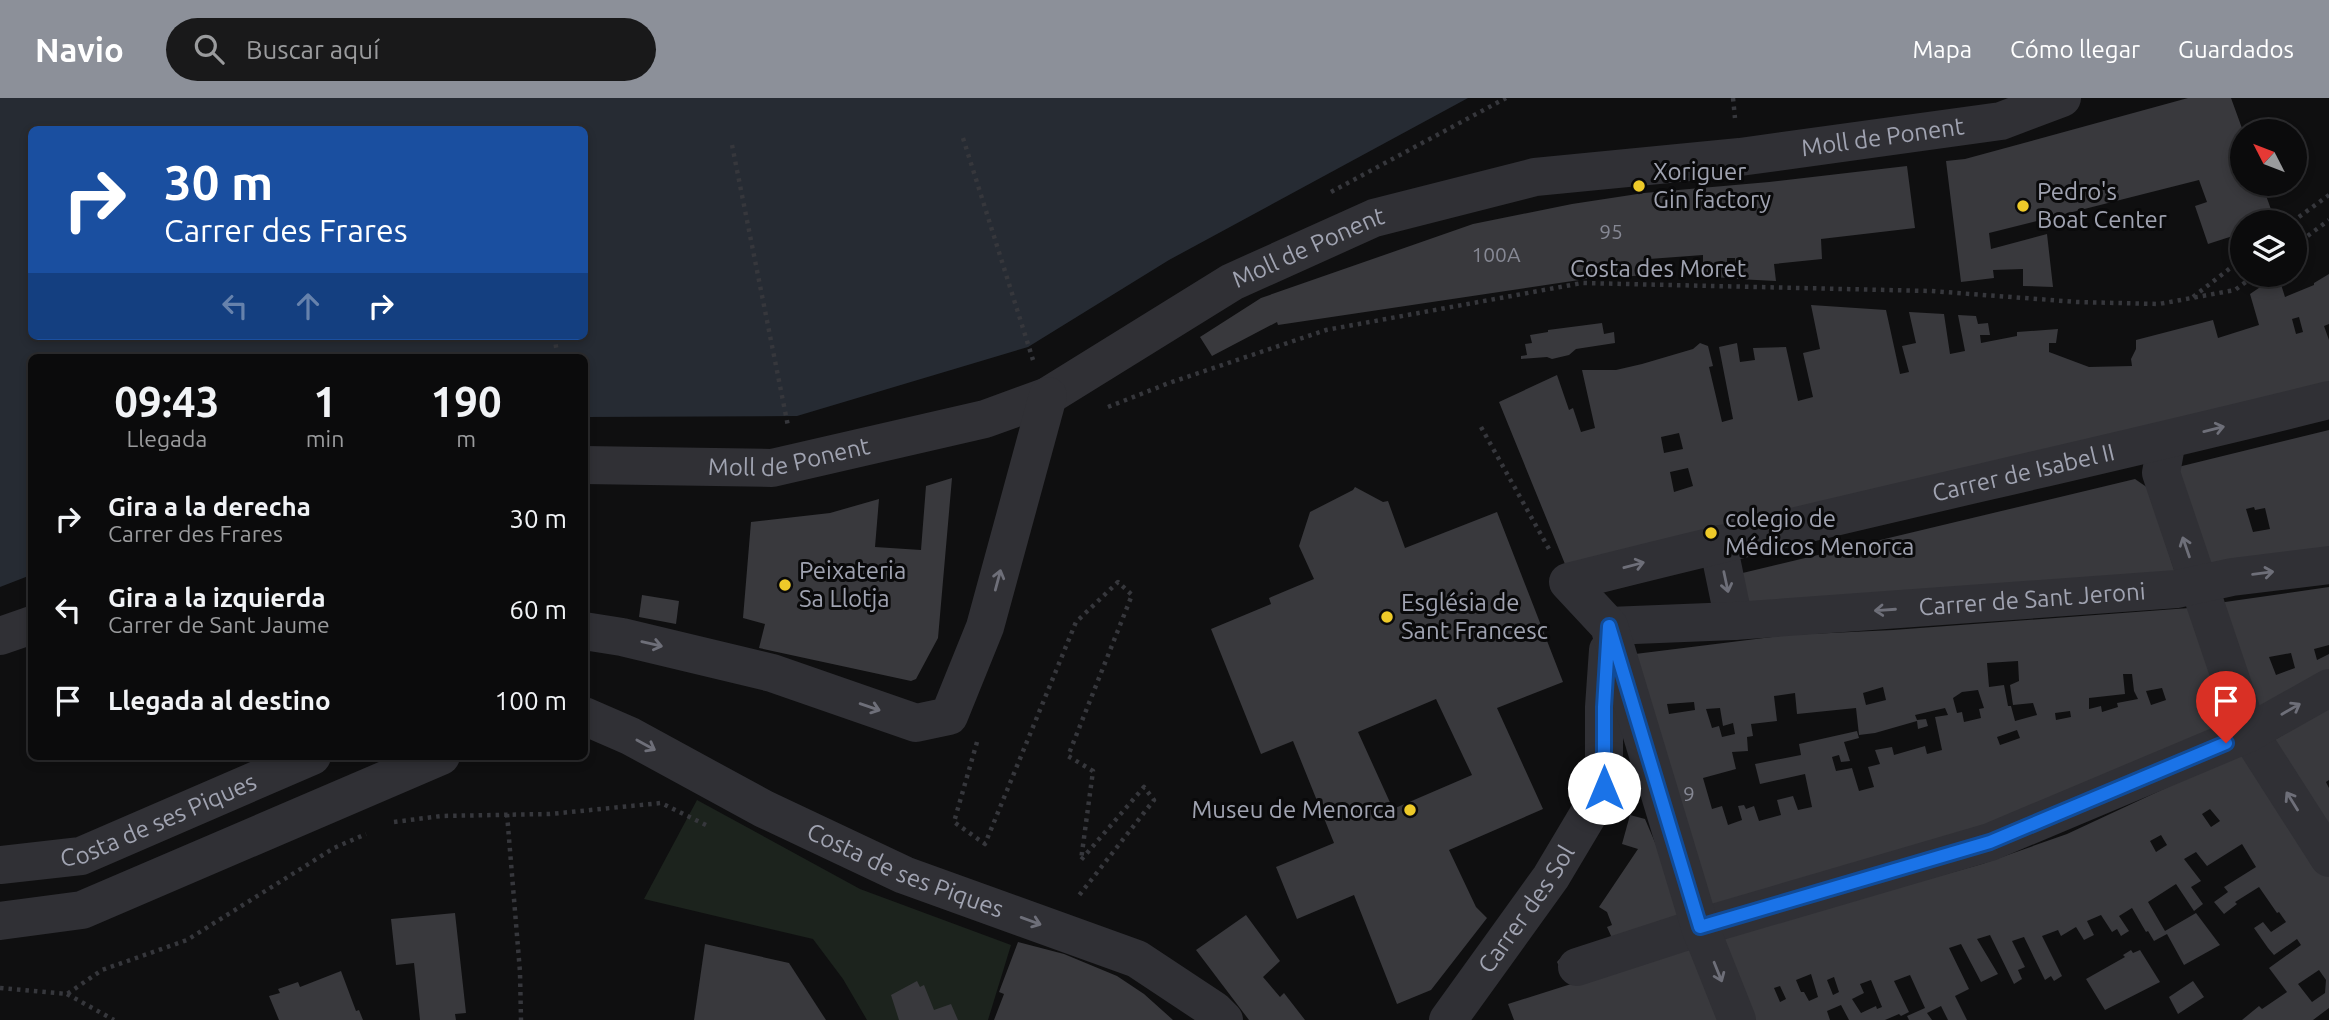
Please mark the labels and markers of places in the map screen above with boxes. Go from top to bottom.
place label: Xoriguer Gin factory [1653,158,1772,213]
marker: Xoriguer Gin factory [1631,178,1647,194]
place label: Pedro's Boat Center [2037,178,2167,233]
marker: Pedro's Boat Center [2015,198,2031,214]
place label: colegio de Médicos Menorca [1725,505,1914,560]
marker: colegio de Médicos Menorca [1703,525,1719,541]
place label: Peixateria Sa Llotja [799,557,906,612]
marker: Peixateria Sa Llotja [777,577,793,593]
place label: Església de Sant Francesc [1401,589,1548,644]
marker: Església de Sant Francesc [1379,609,1395,625]
pin [2196,671,2256,743]
place label: Museu de Menorca [1191,796,1396,823]
marker: Museu de Menorca [1402,802,1418,818]

